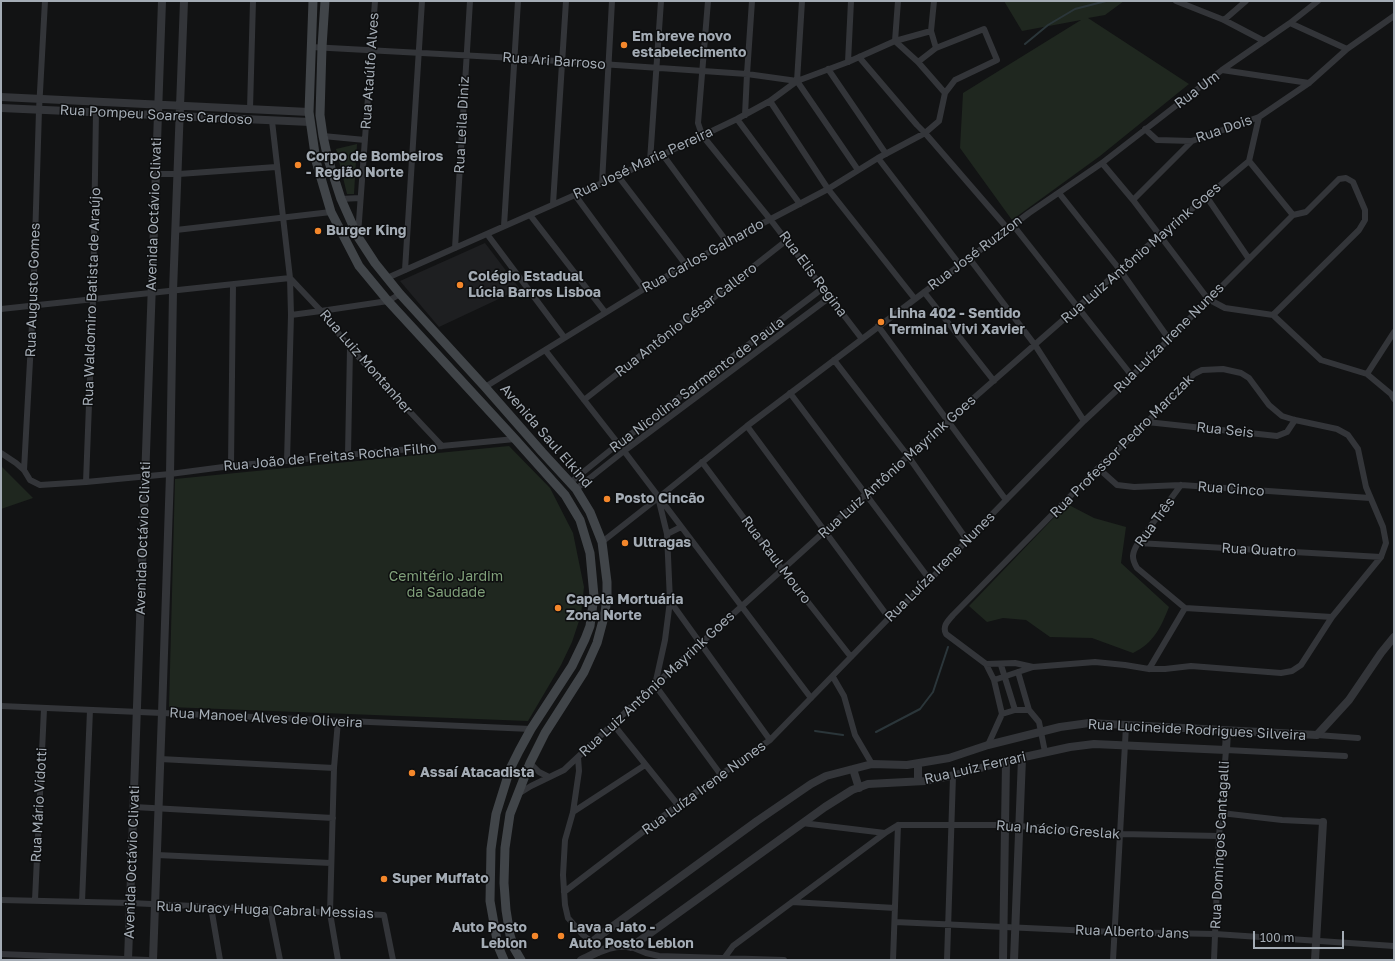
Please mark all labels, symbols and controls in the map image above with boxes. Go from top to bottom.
street label: Rua Ataúlfo Alves [358,12,382,130]
place label: Em breve novo estabelecimento [632,29,746,62]
marker: Em breve novo estabelecimento [619,40,629,50]
street label: Rua Ari Barroso [502,49,606,73]
street label: Rua Um [1171,68,1223,112]
street label: Rua Leila Diniz [451,76,473,174]
street label: Rua Pompeu Soares Cardoso [59,102,253,128]
street label: Rua Dois [1194,112,1254,146]
street label: Rua José Maria Pereira [570,123,716,203]
street label: Avenida Octávio Clivati [143,137,165,291]
place label: Corpo de Bombeiros - Região Norte [306,149,443,182]
marker: Corpo de Bombeiros - Região Norte [293,160,303,170]
street label: Rua Luiz Antônio Mayrink Goes [1058,179,1224,327]
street label: Rua Waldomiro Batista de Araújo [80,187,104,407]
street label: Rua José Ruzzon [925,212,1025,294]
street label: Rua Carlos Galhardo [639,215,767,297]
street label: Rua Augusto Gomes [22,222,44,358]
place label: Burger King [326,223,406,239]
marker: Burger King [313,226,323,236]
street label: Rua Elis Regina [775,228,851,320]
street label: Rua Antônio César Callero [612,259,760,381]
place label: Colégio Estadual Lúcia Barros Lisboa [468,269,601,302]
street label: Rua Luíza Irene Nunes [1110,279,1228,397]
marker: Colégio Estadual Lúcia Barros Lisboa [455,280,465,290]
street label: Rua Luiz Montanher [316,306,416,418]
place label: Linha 402 - Sentido Terminal Vivi Xavier [889,306,1025,338]
street label: Rua Nicolina Sarmento de Paula [606,314,788,456]
marker: Linha 402 - Sentido Terminal Vivi Xavier [876,317,886,327]
street label: Rua Professor Pedro Marczak [1047,371,1197,521]
street label: Avenida Saul Elkind [496,381,596,491]
street label: Rua Luiz Antônio Mayrink Goes [815,392,979,542]
street label: Rua Seis [1196,419,1254,441]
street label: Rua João de Freitas Rocha Filho [223,439,437,475]
street label: Avenida Octávio Clivati [132,461,154,615]
street label: Rua Cinco [1197,478,1265,500]
place label: Posto Cincão [615,491,705,507]
marker: Posto Cincão [602,494,612,504]
street label: Rua Três [1131,494,1179,550]
street label: Rua Luíza Irene Nunes [881,508,999,626]
street label: Rua Raul Mouro [738,513,814,607]
place label: Ultragas [633,535,691,551]
marker: Ultragas [620,538,630,548]
street label: Rua Quatro [1221,540,1297,560]
park label: Cemitério Jardim da Saudade [389,569,503,602]
place label: Capela Mortuária Zona Norte [566,592,683,624]
marker: Capela Mortuária Zona Norte [553,603,563,613]
street label: Rua Luiz Antônio Mayrink Goes [576,607,738,761]
street label: Rua Manoel Alves de Oliveira [169,705,363,731]
street label: Rua Lucineide Rodrigues Silveira [1087,716,1307,744]
street label: Rua Luíza Irene Nunes [639,737,769,839]
street label: Rua Mário Vidotti [28,747,50,863]
street label: Rua Luiz Ferrari [922,748,1028,788]
street label: Rua Domingos Cantagalli [1207,760,1233,930]
place label: Assaí Atacadista [420,765,534,781]
marker: Assaí Atacadista [407,768,417,778]
street label: Avenida Octávio Clivati [121,785,143,939]
street label: Rua Inácio Greslak [995,817,1121,843]
place label: Super Muffato [392,871,489,887]
marker: Super Muffato [379,874,389,884]
street label: Rua Juracy Huga Cabral Messias [156,898,374,922]
place label: Auto Posto Leblon [452,920,527,952]
place label: Lava a Jato - Auto Posto Leblon [569,920,694,952]
street label: Rua Alberto Jans [1075,922,1189,942]
scale bar [1255,923,1346,949]
text: 100 m [1260,930,1294,945]
marker: Auto Posto Leblon [530,931,540,941]
marker: Lava a Jato - Auto Posto Leblon [556,931,566,941]

